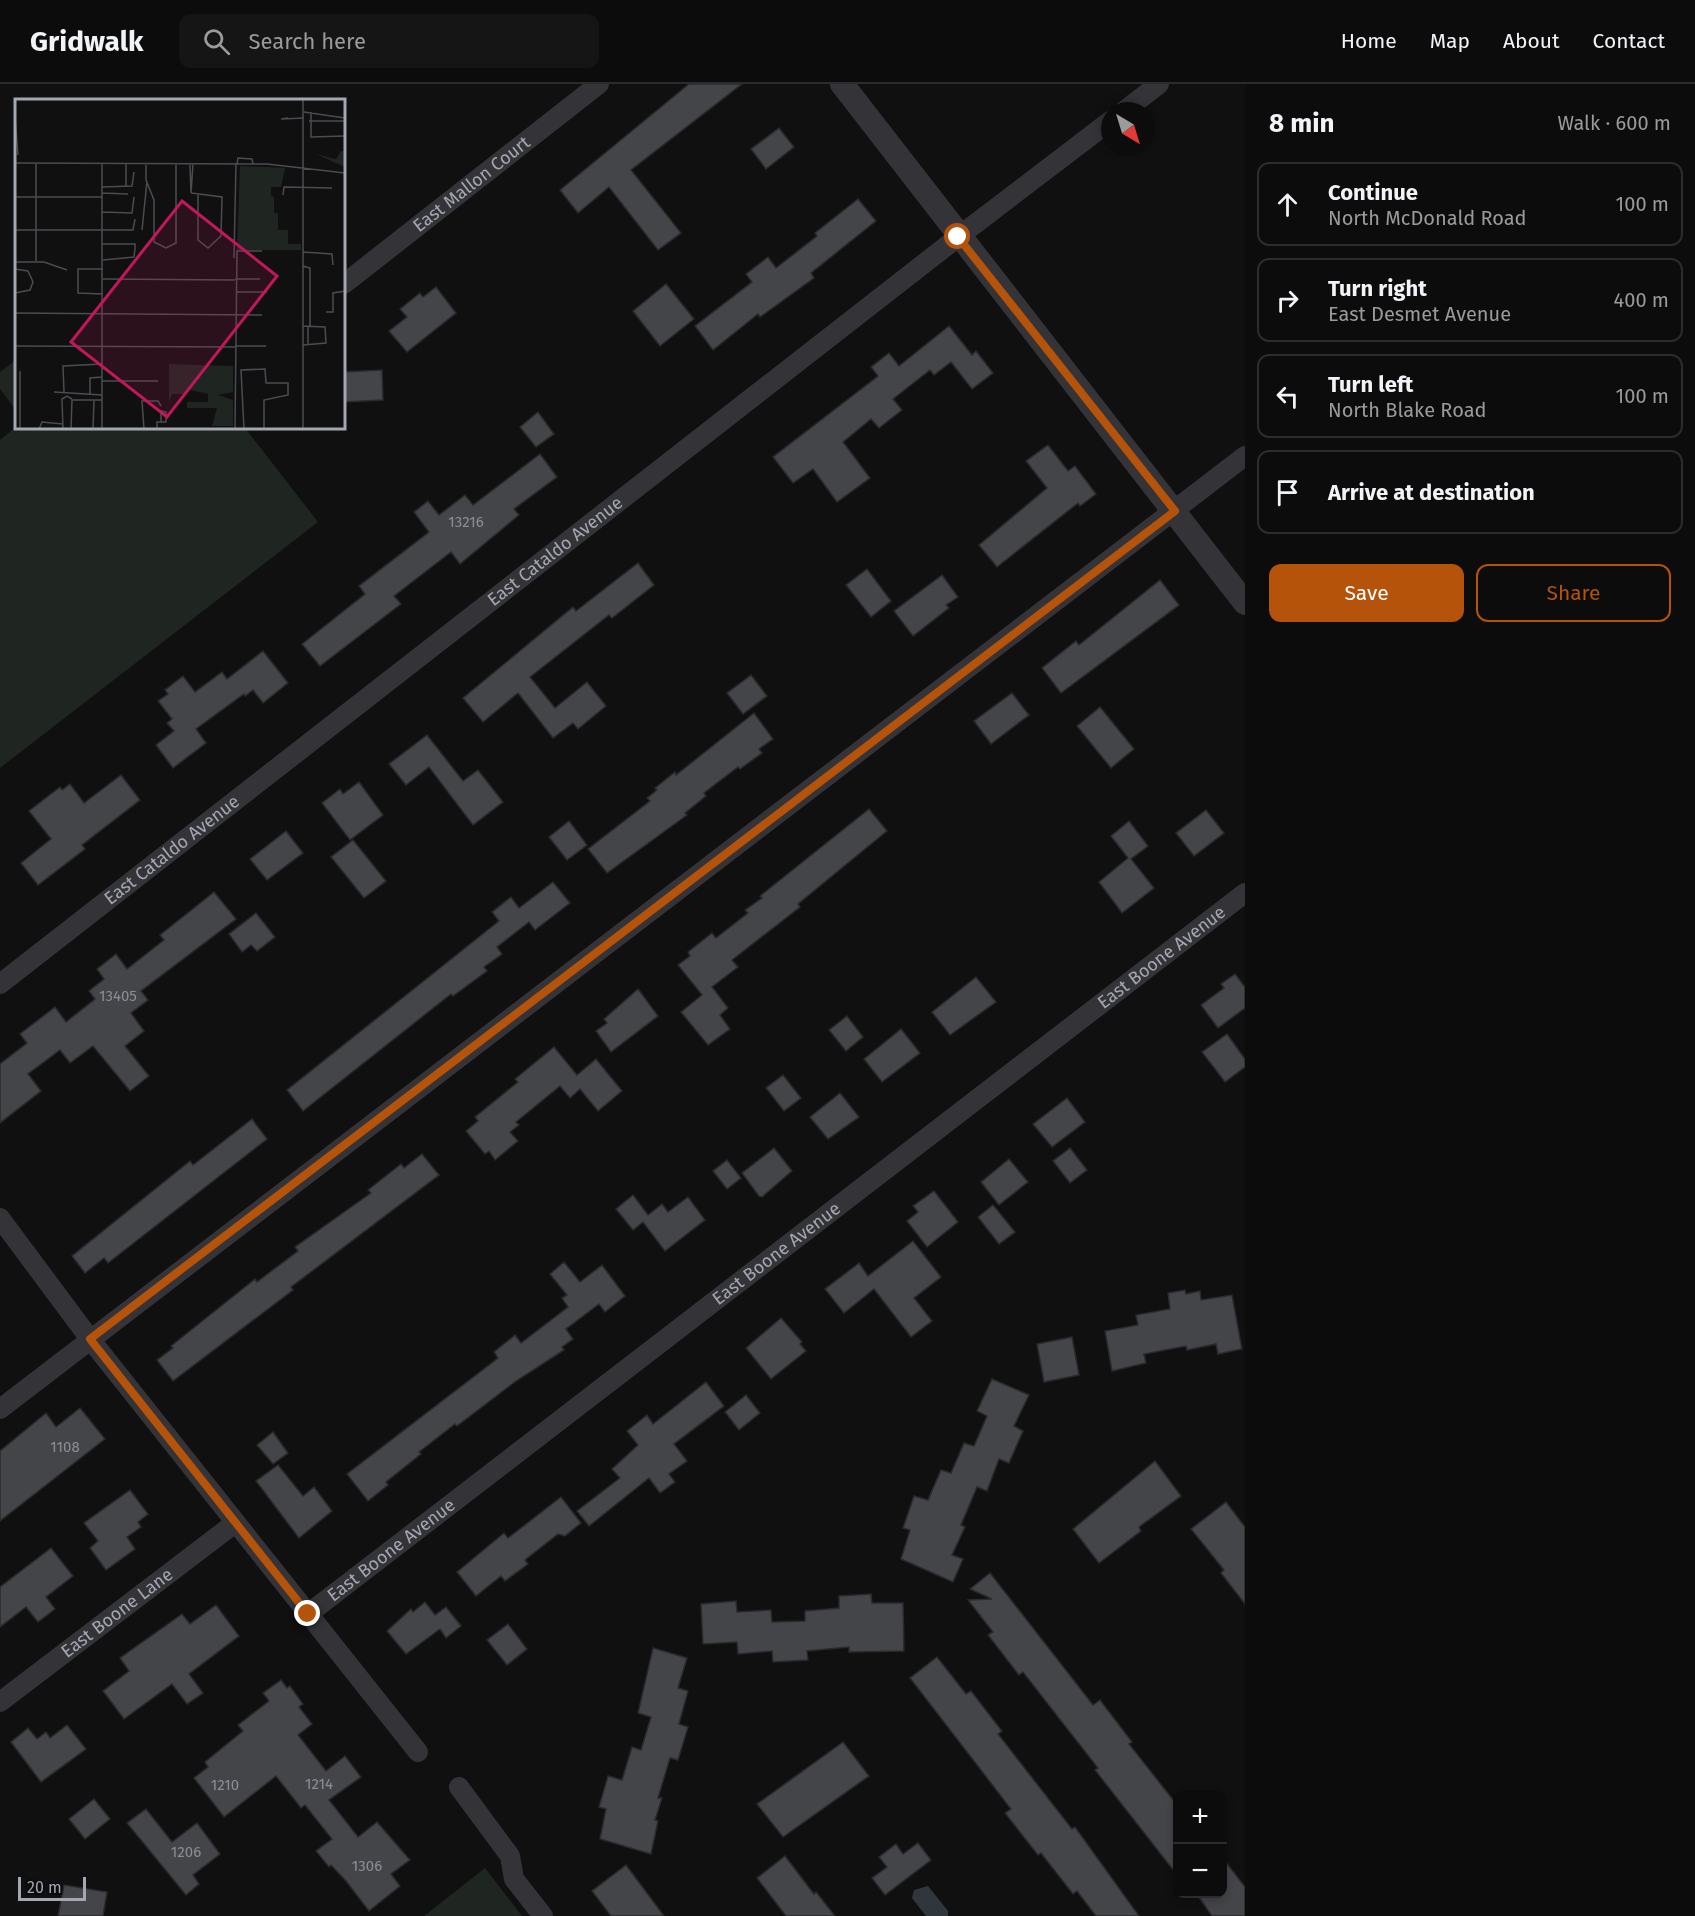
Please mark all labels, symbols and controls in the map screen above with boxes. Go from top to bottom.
search box [179,14,599,68]
text: Gridwalk [30,25,143,58]
icon: search [200,25,233,58]
text: Search here [248,28,366,55]
text: Home [1341,28,1397,54]
text: Map [1430,28,1470,54]
text: About [1503,28,1560,54]
text: Contact [1593,28,1665,54]
inset map [15,99,345,429]
north arrow [1101,102,1155,156]
text: 8 min [1269,108,1335,139]
text: Walk · 600 m [1557,111,1671,135]
street label: East Mallon Court [408,131,535,237]
text: Continue [1328,179,1418,206]
icon: ahead [1271,188,1304,221]
text: 100 m [1616,192,1669,216]
text: North McDonald Road [1328,206,1527,230]
route start [944,223,970,249]
text: Turn right [1328,275,1427,302]
icon: right [1271,284,1304,317]
text: 400 m [1614,288,1669,312]
text: East Desmet Avenue [1328,302,1511,326]
text: Turn left [1328,371,1413,398]
icon: left [1271,380,1304,413]
text: 100 m [1616,384,1669,408]
text: North Blake Road [1328,398,1486,422]
icon: arrive [1271,476,1304,509]
text: Arrive at destination [1328,479,1535,506]
street label: East Cataldo Avenue [483,492,627,611]
house number: 13216 [448,513,484,531]
button: Save [1269,564,1464,622]
button: Share [1476,564,1671,622]
street label: East Cataldo Avenue [100,790,244,910]
street label: East Boone Avenue [1093,901,1230,1013]
house number: 13405 [99,987,137,1005]
street label: East Boone Avenue [708,1197,845,1310]
house number: 1108 [50,1438,80,1456]
street label: East Boone Avenue [323,1494,460,1606]
street label: East Boone Lane [57,1563,177,1663]
route end [294,1600,320,1626]
house number: 1214 [305,1775,333,1793]
house number: 1210 [211,1776,239,1794]
map controls [1173,1790,1227,1898]
button: + [1173,1790,1227,1844]
house number: 1206 [171,1843,201,1861]
button: − [1173,1844,1227,1898]
house number: 1306 [352,1857,382,1875]
scale bar [18,1874,86,1902]
text: 20 m [27,1878,62,1897]

